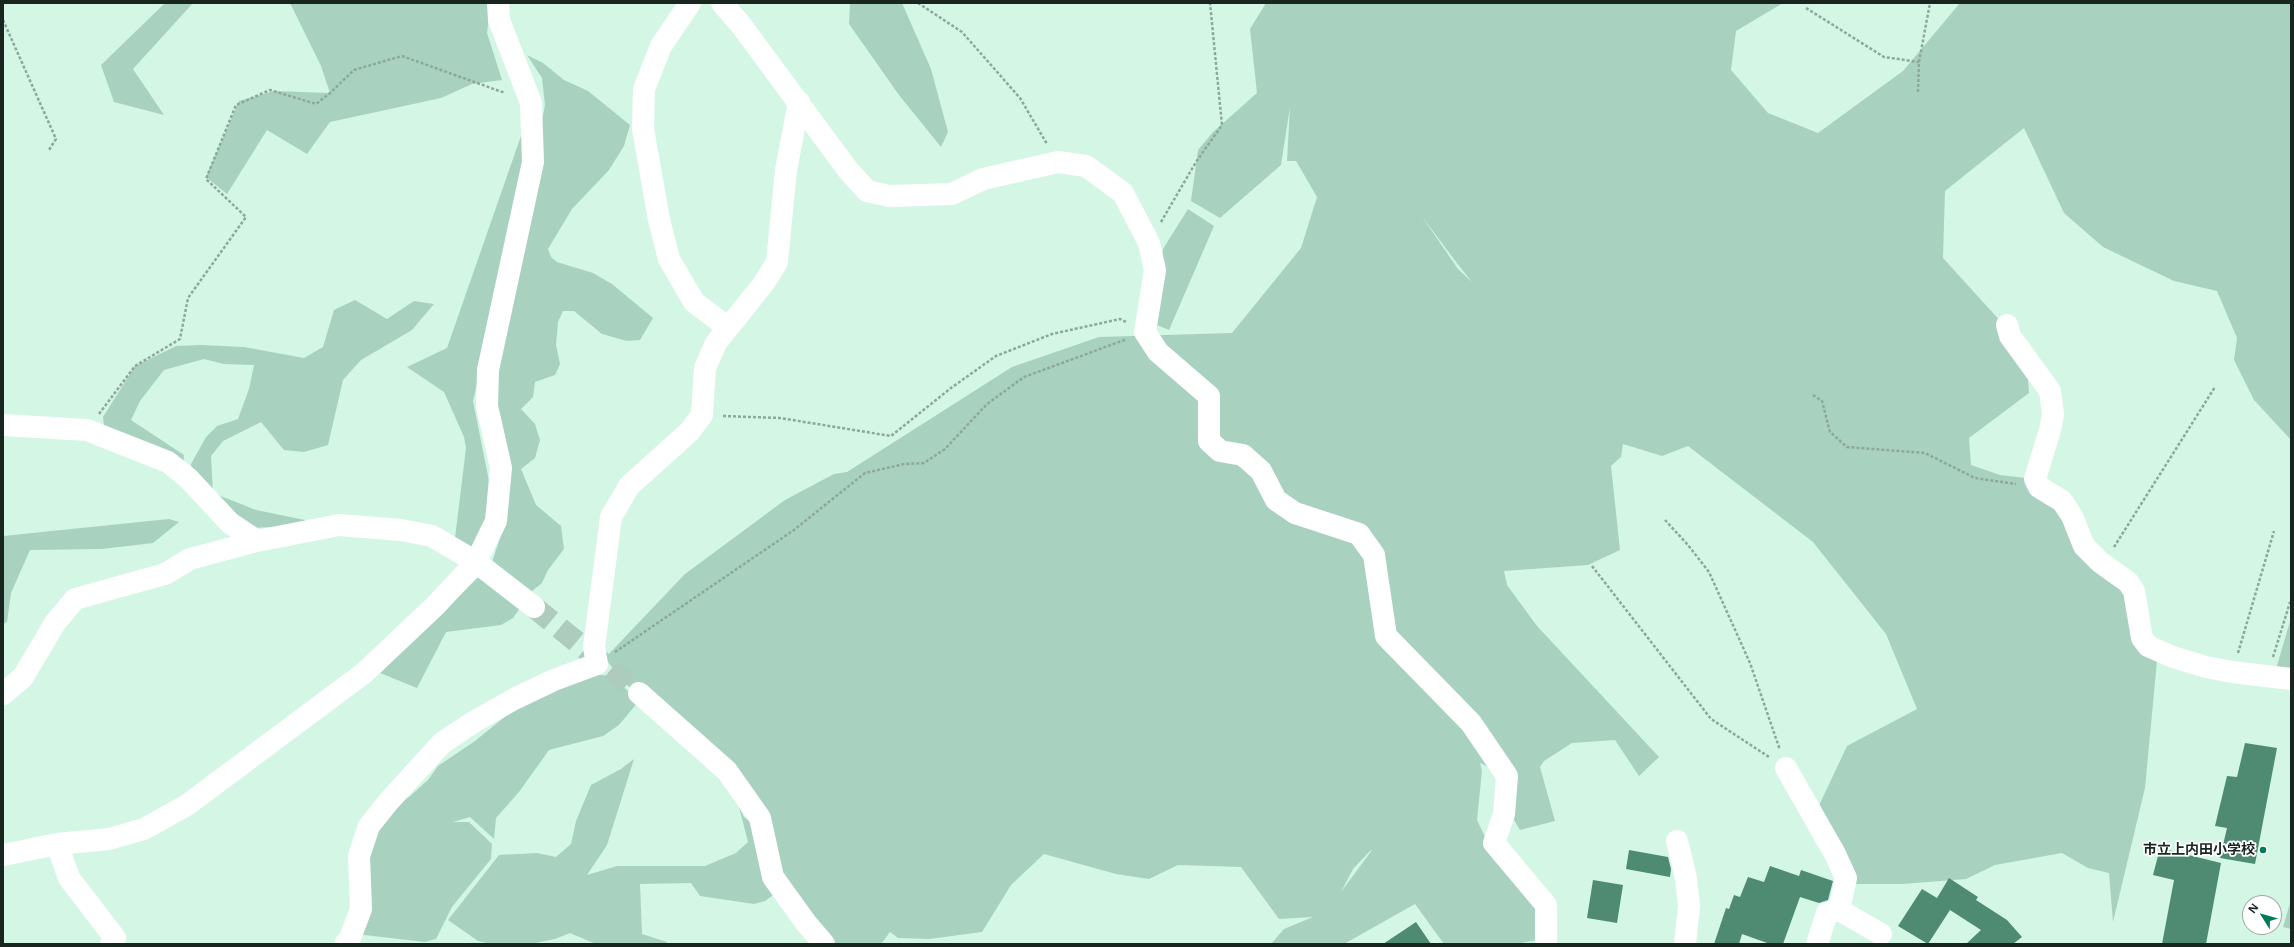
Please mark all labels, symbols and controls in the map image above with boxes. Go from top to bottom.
place label: 市立上内田小学校 [2143,842,2255,858]
marker: 市立上内田小学校 [2258,845,2268,855]
north arrow [2242,895,2282,935]
text: N [2244,900,2261,916]

